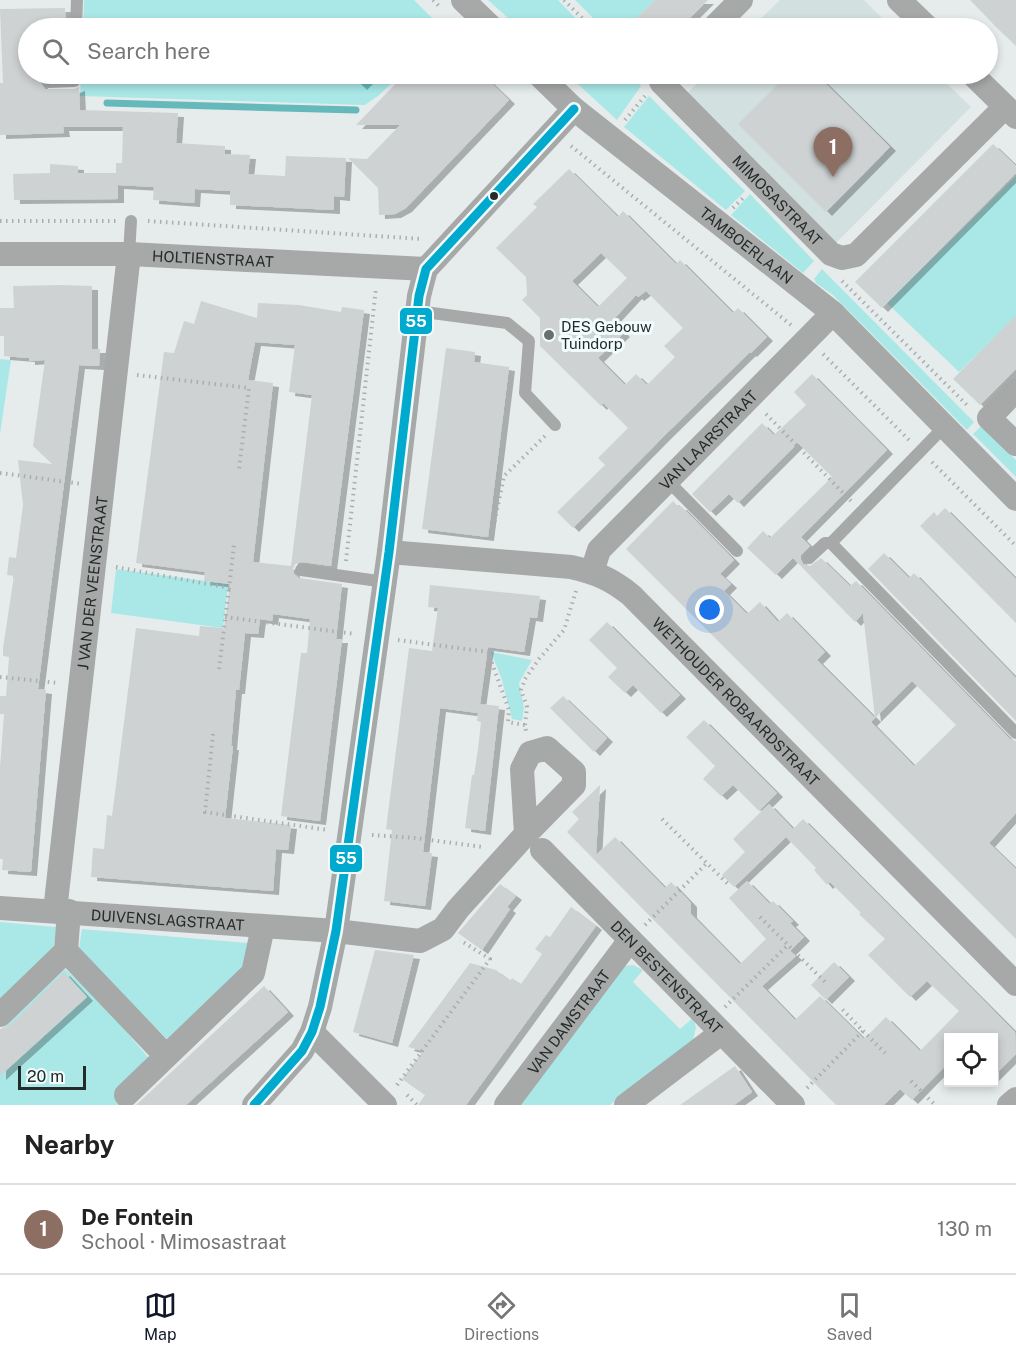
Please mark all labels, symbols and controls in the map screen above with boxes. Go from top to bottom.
search box [18,18,998,84]
icon: search [39,35,72,68]
text: Search here [87,38,211,64]
pin: 1 [814,128,852,177]
street label: MIMOSASTRAAT [729,151,826,249]
unlabelled marker [488,190,500,202]
street label: TAMBOERLAAN [697,203,797,287]
street label: HOLTIENSTRAAT [152,247,274,270]
line badge: 55 [399,307,433,335]
text: 55 [405,312,427,331]
place label: DES Gebouw Tuindorp [561,318,652,352]
marker: DES Gebouw Tuindorp [542,328,556,342]
street label: VAN LAARSTRAAT [655,387,760,493]
street label: J VAN DER VEENSTRAAT [74,495,110,671]
your location [695,595,724,624]
street label: WETHOUDER ROBAARDSTRAAT [649,614,823,789]
line badge: 55 [329,844,363,873]
text: 55 [335,849,357,868]
street label: DUIVENSLAGSTRAAT [90,906,245,933]
street label: DEN BESTENSTRAAT [608,917,726,1037]
street label: VAN DAMSTRAAT [524,966,613,1077]
map controls [944,1033,998,1087]
button: locate [944,1033,998,1087]
scale bar [18,1063,86,1090]
text: 20 m [27,1067,64,1086]
text: Nearby [24,1129,114,1160]
text: De Fontein [81,1204,193,1230]
text: 1 [39,1217,48,1241]
text: 130 m [937,1217,992,1241]
text: School · Mimosastraat [81,1230,287,1254]
tab: Map [144,1289,177,1344]
tab: Directions [464,1289,539,1344]
tab: Saved [827,1289,872,1344]

